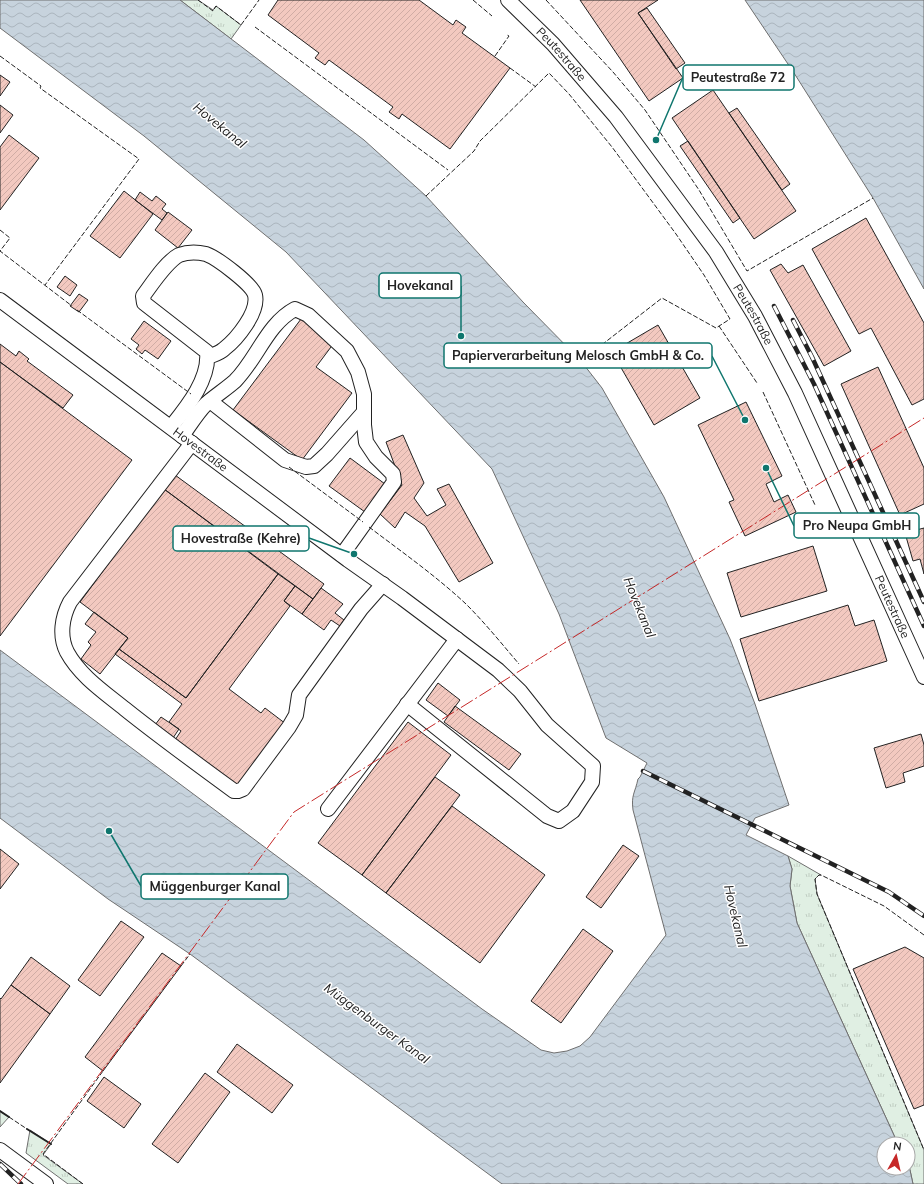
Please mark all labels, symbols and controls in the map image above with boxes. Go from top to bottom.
street label: Peutestraße [533,24,590,84]
callout: Peutestraße 72 [683,65,794,90]
text: Peutestraße 72 [691,69,786,85]
water label: Hovekanal [190,99,251,152]
callout: Hovekanal [379,273,461,298]
text: Hovekanal [387,277,453,293]
street label: Peutestraße [730,281,777,347]
callout: Papierverarbeitung Melosch GmbH & Co. [444,343,712,368]
text: Papierverarbeitung Melosch GmbH & Co. [452,347,704,363]
street label: Hovestraße [170,424,231,475]
callout: Pro Neupa GmbH [794,513,919,538]
text: Pro Neupa GmbH [803,517,911,533]
callout: Hovestraße (Kehre) [173,526,309,551]
text: Hovestraße (Kehre) [181,530,301,546]
street label: Peutestraße [872,573,913,640]
water label: Hovekanal [621,574,660,641]
callout: Müggenburger Kanal [141,874,288,899]
text: Müggenburger Kanal [150,878,280,894]
water label: Hovekanal [721,883,751,950]
water label: Müggenburger Kanal [321,979,434,1067]
north arrow [876,1136,916,1176]
text: N [892,1139,902,1154]

